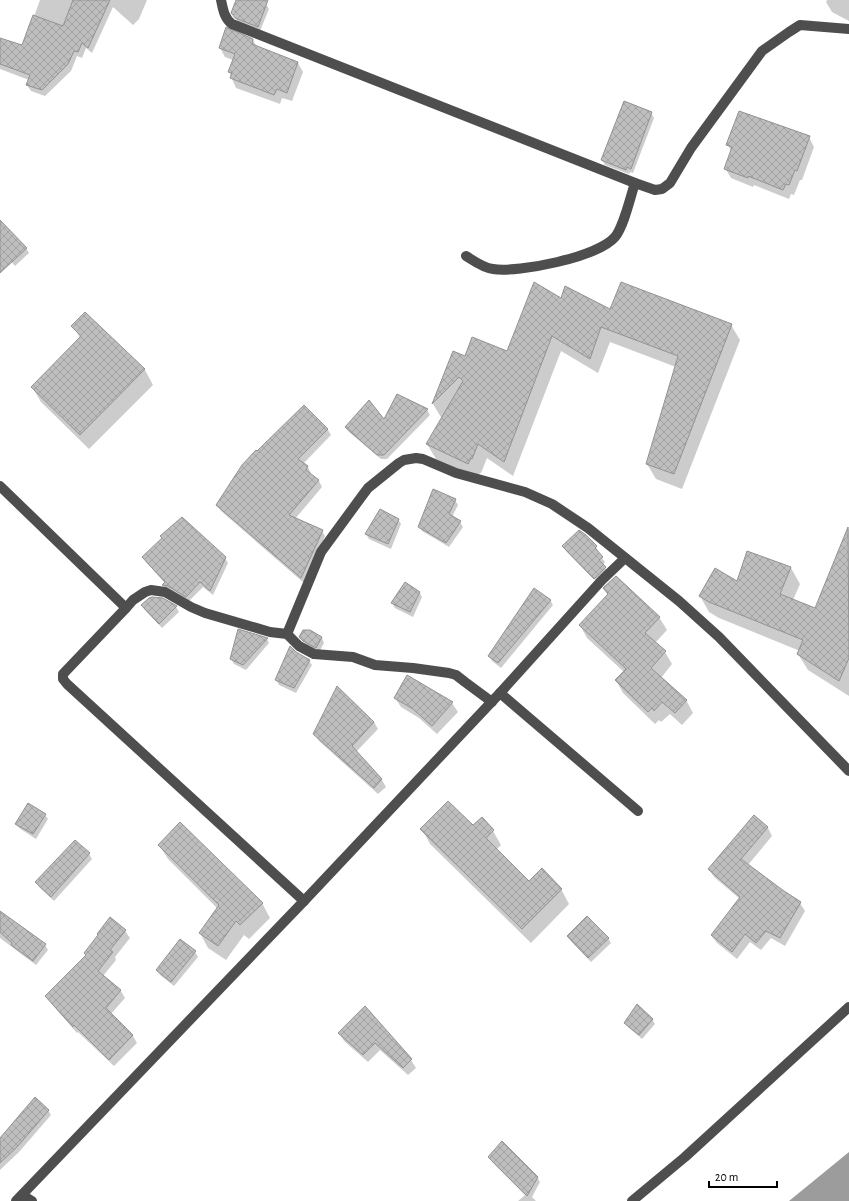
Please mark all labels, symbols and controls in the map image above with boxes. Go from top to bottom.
scale bar [709,1163,777,1189]
text: 20 m [715,1171,738,1183]

